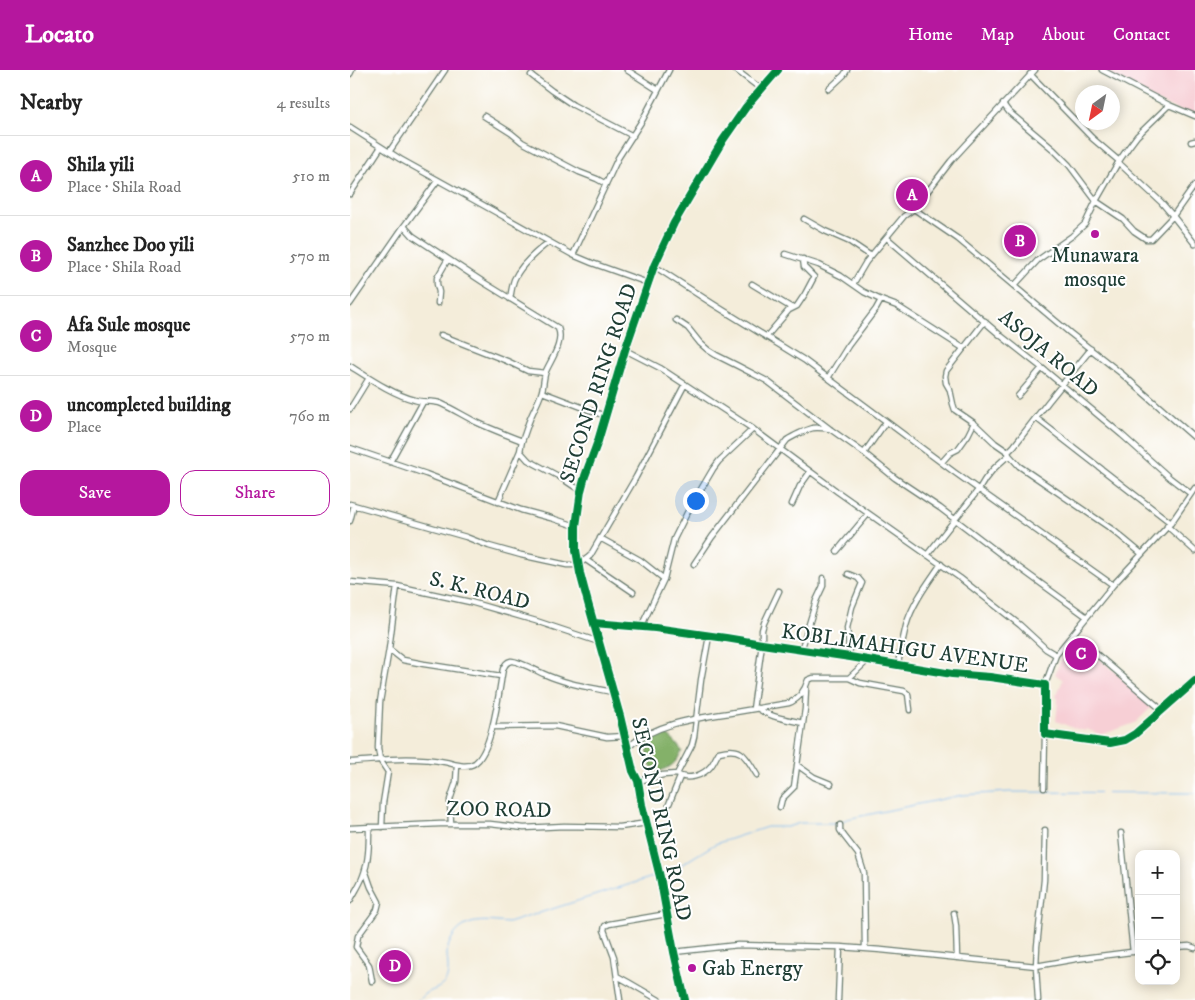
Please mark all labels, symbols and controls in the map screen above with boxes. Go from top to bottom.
text: Locato [25,20,94,50]
text: Home [908,24,953,46]
text: Map [981,24,1014,46]
text: About [1042,24,1085,46]
text: Contact [1113,24,1170,46]
north arrow [1075,85,1120,130]
text: Nearby [20,90,82,116]
text: 4 results [277,93,330,113]
text: Shila yili [67,154,134,177]
text: A [31,166,41,186]
text: 510 m [292,166,330,186]
pin: A [896,176,928,214]
text: Place · Shila Road [67,177,181,197]
pin: B [1004,222,1036,260]
marker: Munawara mosque [1089,228,1101,240]
text: Sanzhee Doo yili [67,234,194,257]
place label: Munawara mosque [1051,243,1139,293]
text: B [31,246,41,266]
text: 570 m [290,246,330,266]
text: Place · Shila Road [67,257,181,277]
street label: SECOND RING ROAD [554,280,643,486]
street label: ASOJA ROAD [993,304,1104,403]
text: Afa Sule mosque [67,314,190,337]
text: C [31,326,41,346]
text: 570 m [290,326,330,346]
text: Mosque [67,337,117,357]
text: uncompleted building [67,394,230,417]
text: D [30,406,42,426]
text: 760 m [289,406,330,426]
text: Place [67,417,101,437]
button: Save [20,470,170,516]
button: Share [180,470,330,516]
your location [683,488,709,514]
street label: S. K. ROAD [427,566,533,616]
street label: KOBLIMAHIGU AVENUE [780,619,1030,679]
pin: C [1065,635,1097,673]
street label: SECOND RING ROAD [625,715,697,924]
street label: ZOO ROAD [446,796,552,824]
map controls [1135,850,1180,985]
button: + [1135,850,1180,895]
button: − [1135,895,1180,940]
button: locate [1135,940,1180,985]
pin: D [379,947,411,985]
place label: Gab Energy [702,956,804,982]
marker: Gab Energy [686,962,698,974]

